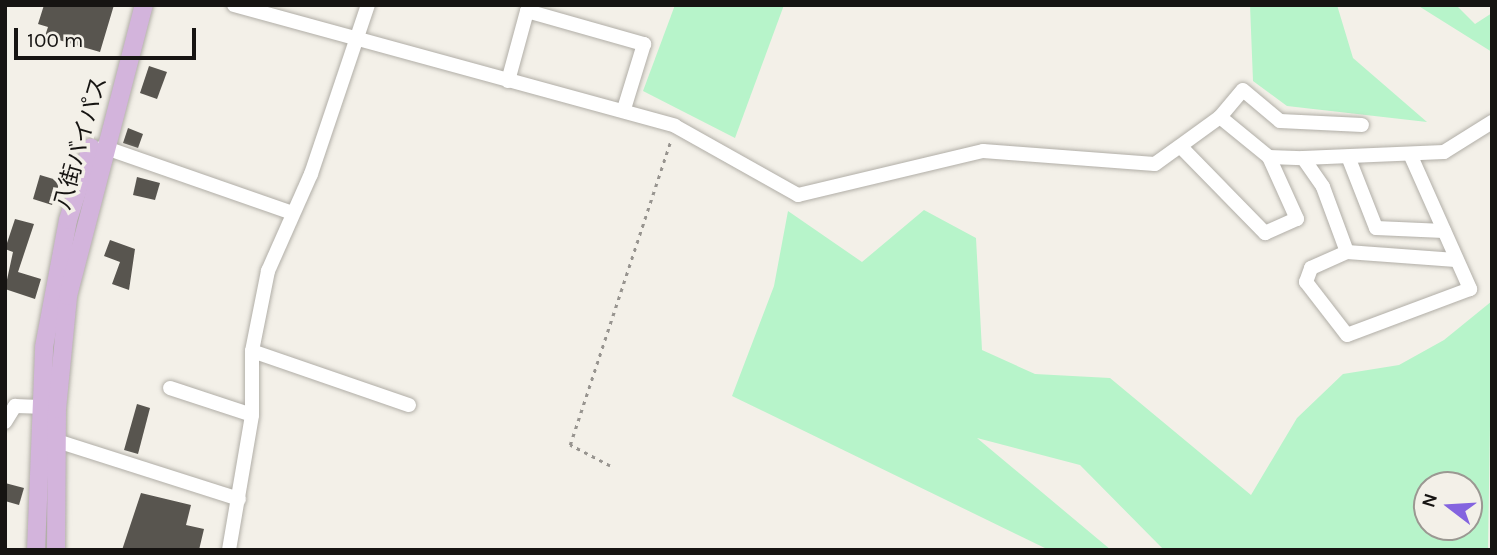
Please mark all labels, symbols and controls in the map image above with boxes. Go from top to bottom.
scale bar [18,14,200,58]
text: 100 m [27,28,84,52]
street label: 八街バイパス [49,73,113,213]
north arrow [1413,471,1483,541]
text: N [1417,491,1442,510]

